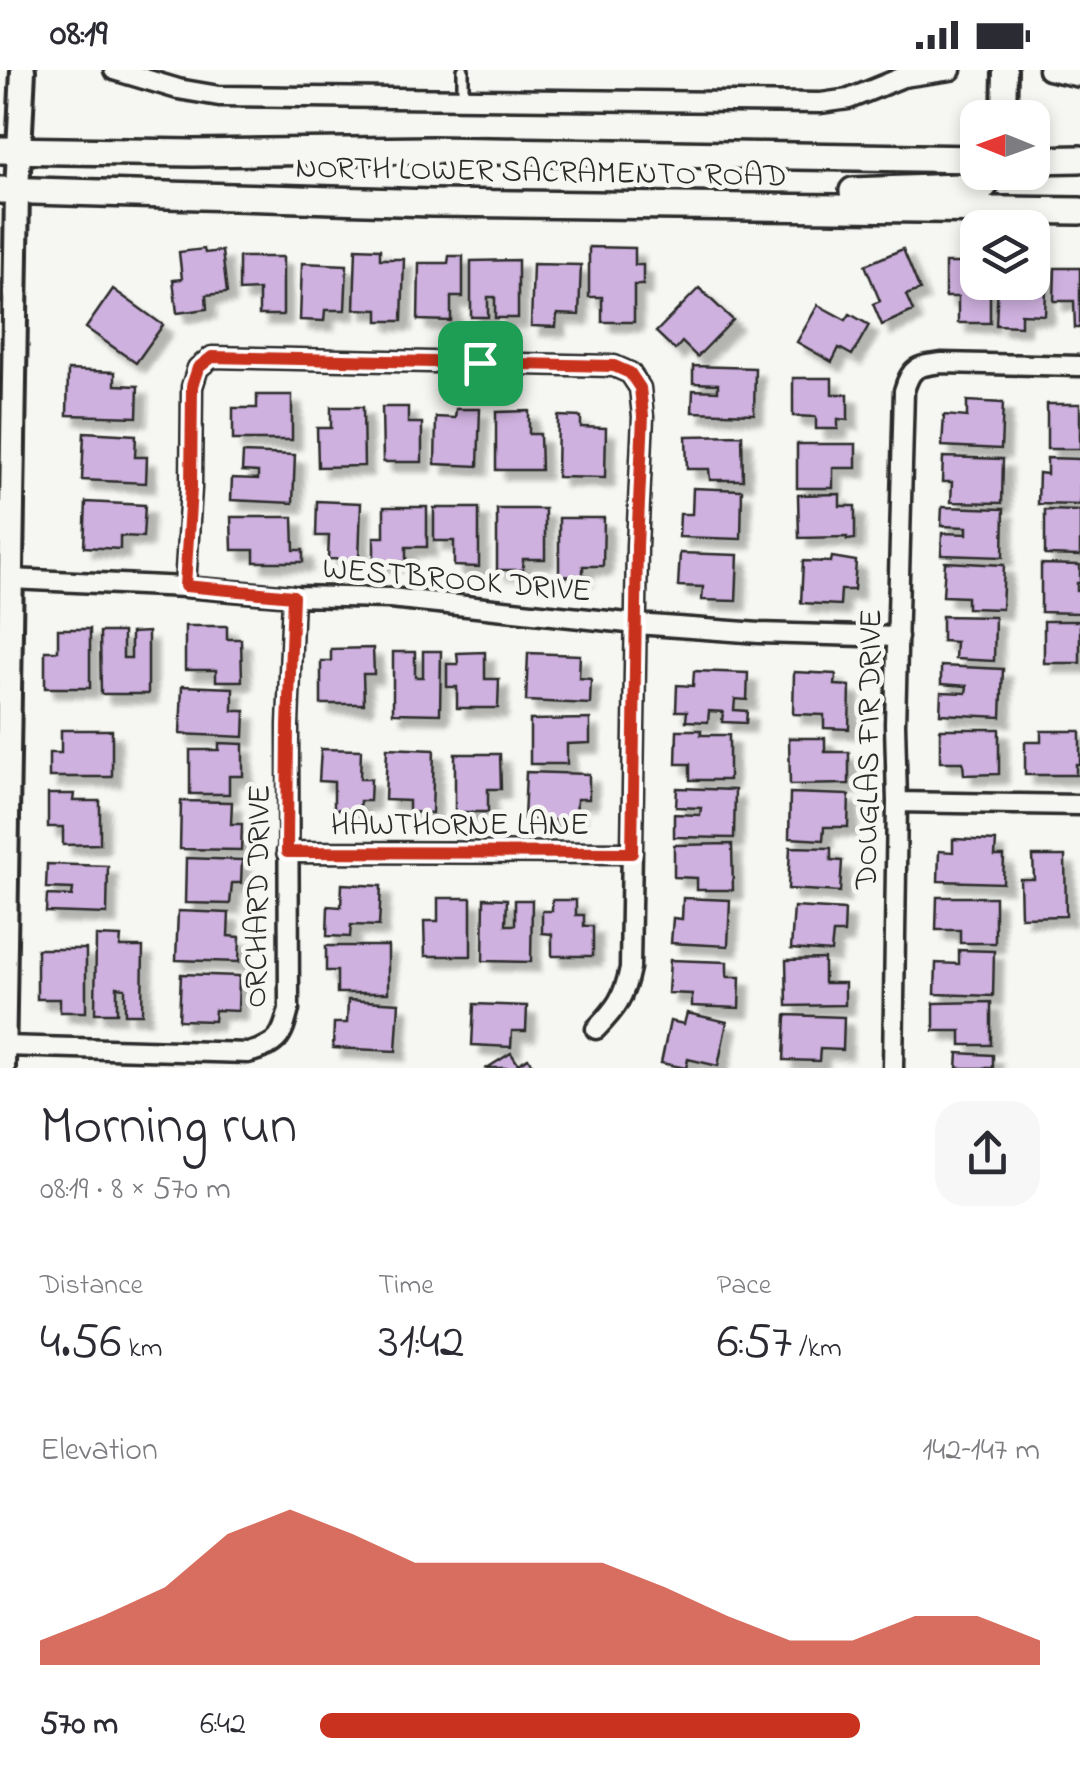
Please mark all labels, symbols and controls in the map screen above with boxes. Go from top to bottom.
text: 08:19 [50,7,107,63]
north arrow [960,100,1050,190]
map controls [960,100,1050,300]
street label: NORTH LOWER SACRAMENTO ROAD [295,146,787,201]
button: layers [960,210,1050,300]
pin [438,321,523,406]
icon: arrive [453,336,508,391]
street label: WESTBROOK DRIVE [320,546,593,617]
street label: DOUGLAS FIR DRIVE [845,609,896,890]
street label: ORCHARD DRIVE [234,784,285,1008]
street label: HAWTHORNE LANE [331,803,589,850]
text: Morning run [40,1089,297,1169]
button: share [935,1101,1040,1206]
text: 08:19 · 8 × 570 m [40,1167,231,1214]
text: Distance [40,1266,143,1307]
text: Time [378,1266,434,1307]
text: Pace [717,1266,771,1307]
text: 4.56 [40,1307,121,1380]
text: 31:42 [378,1307,465,1380]
text: 6:57 [717,1307,792,1380]
text: km [121,1329,162,1370]
text: /km [792,1329,842,1370]
text: Elevation [40,1428,158,1475]
text: 142–147 m [922,1428,1040,1475]
text: 570 m [40,1702,118,1749]
text: 6:42 [200,1702,246,1749]

